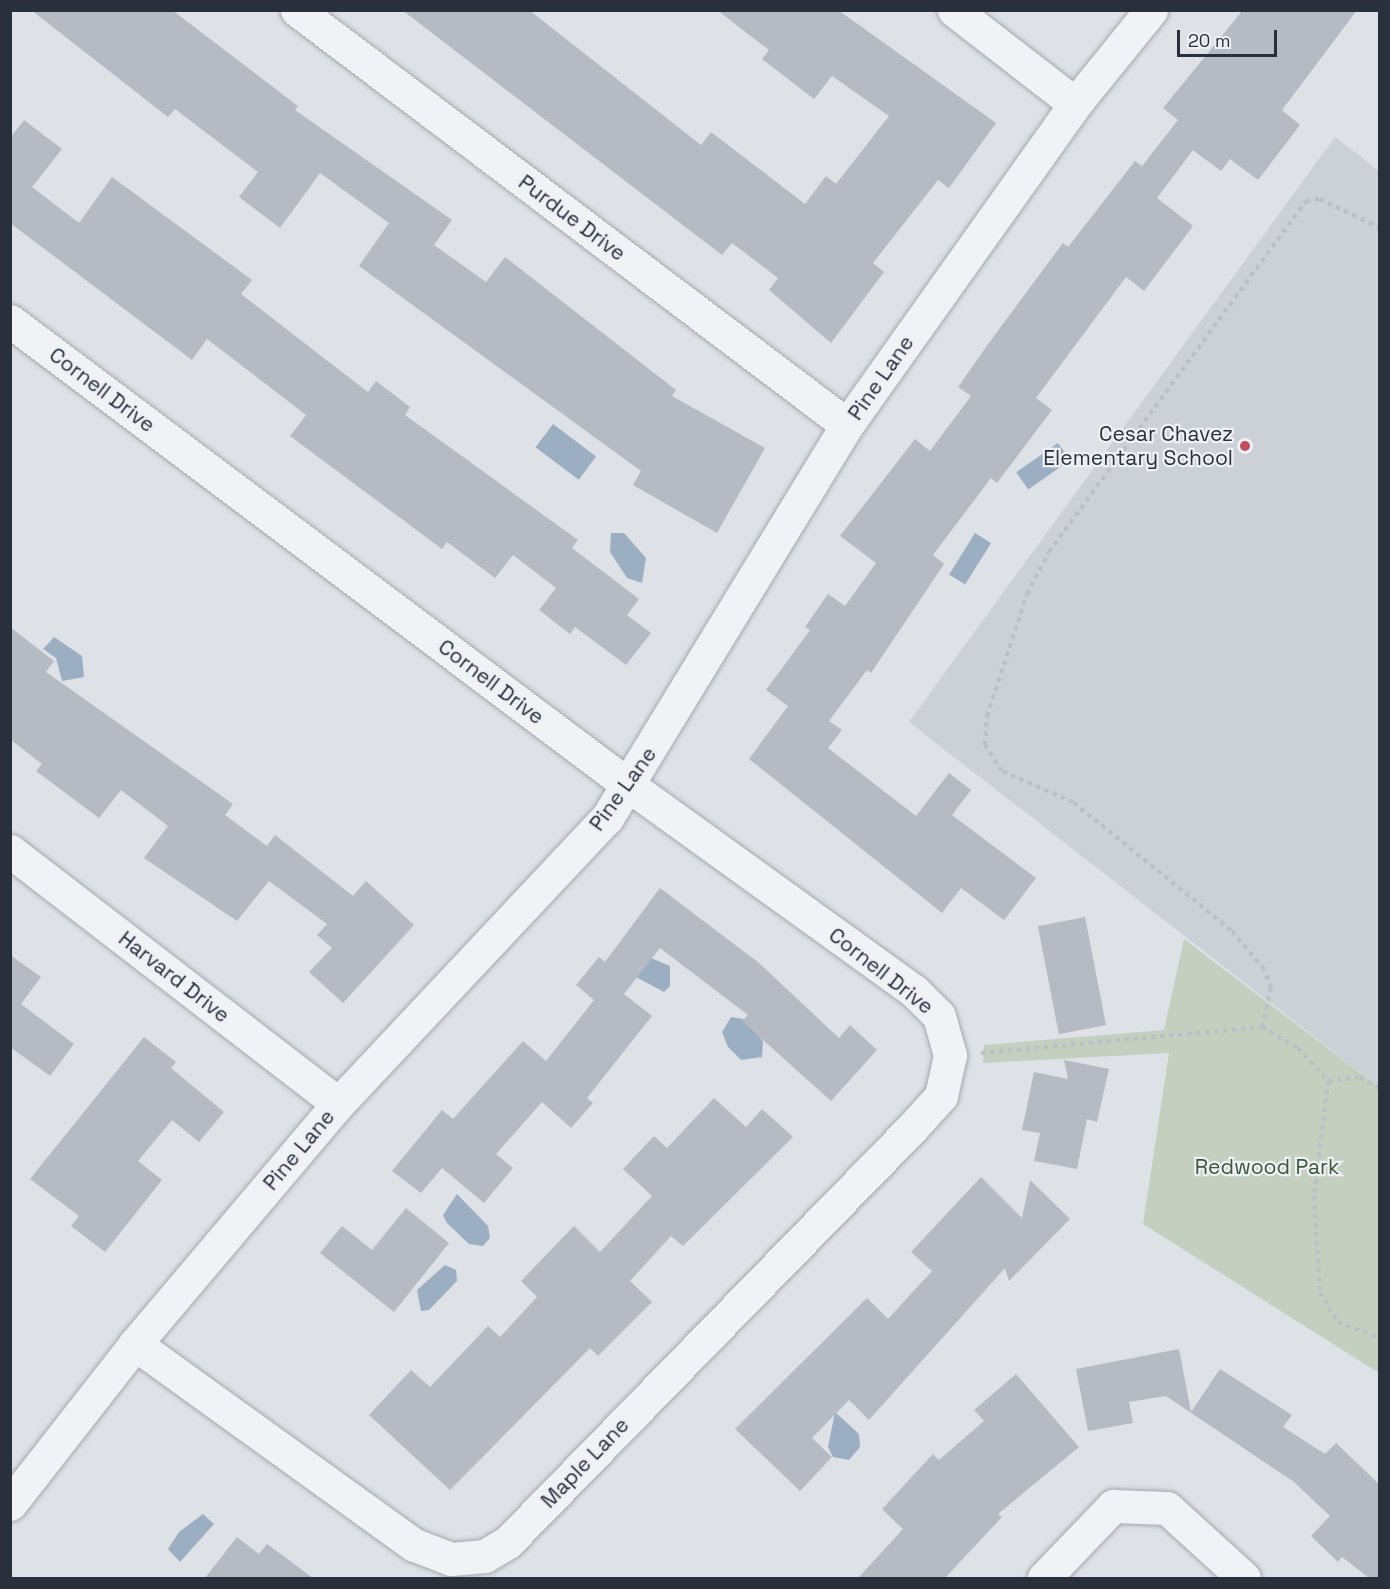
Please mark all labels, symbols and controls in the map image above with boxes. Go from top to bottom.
scale bar [1180,18,1280,56]
text: 20 m [1188,29,1231,52]
street label: Purdue Drive [513,170,631,266]
street label: Pine Lane [843,331,919,425]
street label: Cornell Drive [44,342,160,438]
place label: Cesar Chavez Elementary School [1043,421,1233,471]
marker: Cesar Chavez Elementary School [1238,439,1252,453]
street label: Cornell Drive [433,634,549,730]
street label: Pine Lane [584,742,662,836]
street label: Cornell Drive [824,922,938,1020]
street label: Harvard Drive [114,926,234,1028]
street label: Pine Lane [258,1105,340,1195]
park label: Redwood Park [1195,1154,1339,1180]
street label: Maple Lane [536,1413,634,1513]

